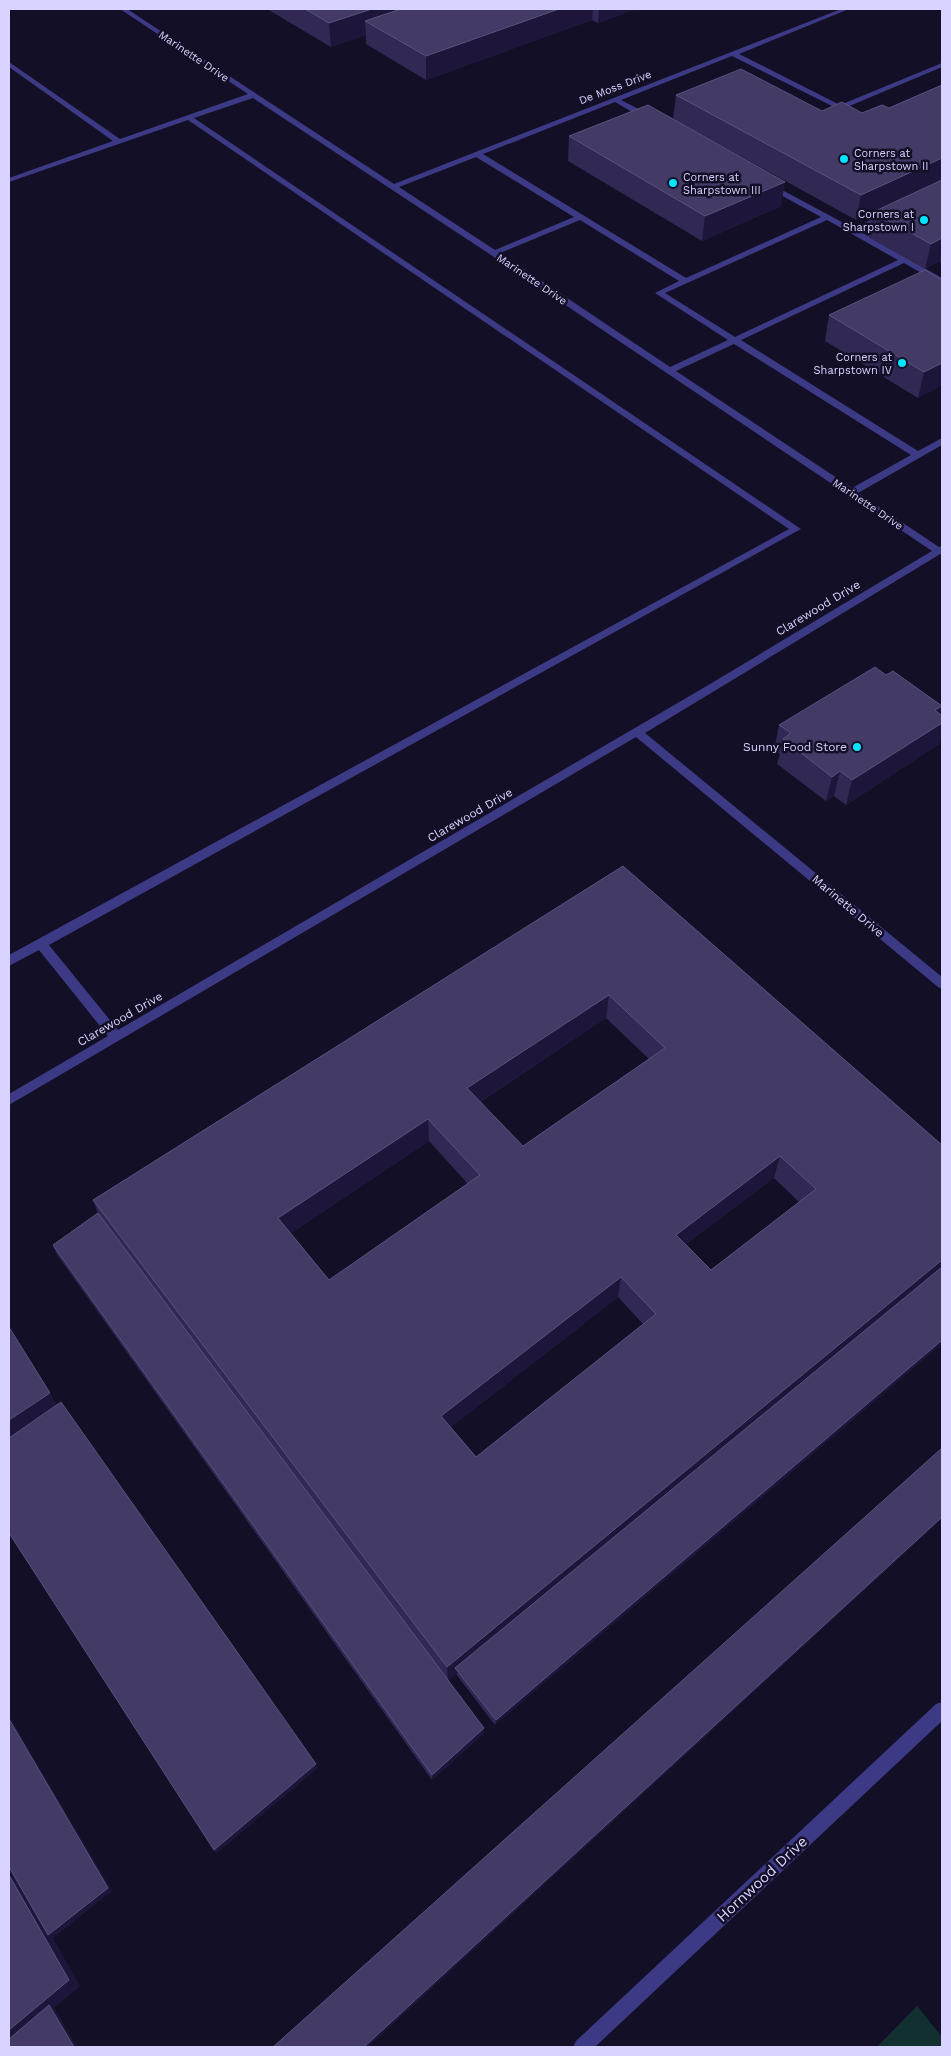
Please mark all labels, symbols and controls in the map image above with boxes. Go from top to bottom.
street label: Marinette Drive [156,28,231,85]
street label: De Moss Drive [577,68,653,107]
place label: Corners at Sharpstown II [854,147,929,173]
marker: Corners at Sharpstown II [838,153,850,165]
place label: Corners at Sharpstown III [683,171,761,197]
marker: Corners at Sharpstown III [667,177,679,189]
place label: Corners at Sharpstown I [843,208,914,234]
marker: Corners at Sharpstown I [918,214,930,226]
street label: Marinette Drive [494,251,569,308]
place label: Corners at Sharpstown IV [814,351,892,377]
marker: Corners at Sharpstown IV [896,357,908,369]
street label: Marinette Drive [830,476,905,533]
street label: Clarewood Drive [773,577,863,639]
place label: Sunny Food Store [743,740,847,754]
marker: Sunny Food Store [851,741,863,753]
street label: Clarewood Drive [425,785,515,845]
street label: Marinette Drive [809,872,887,940]
street label: Clarewood Drive [75,989,165,1049]
street label: Hornwood Drive [713,1832,811,1926]

